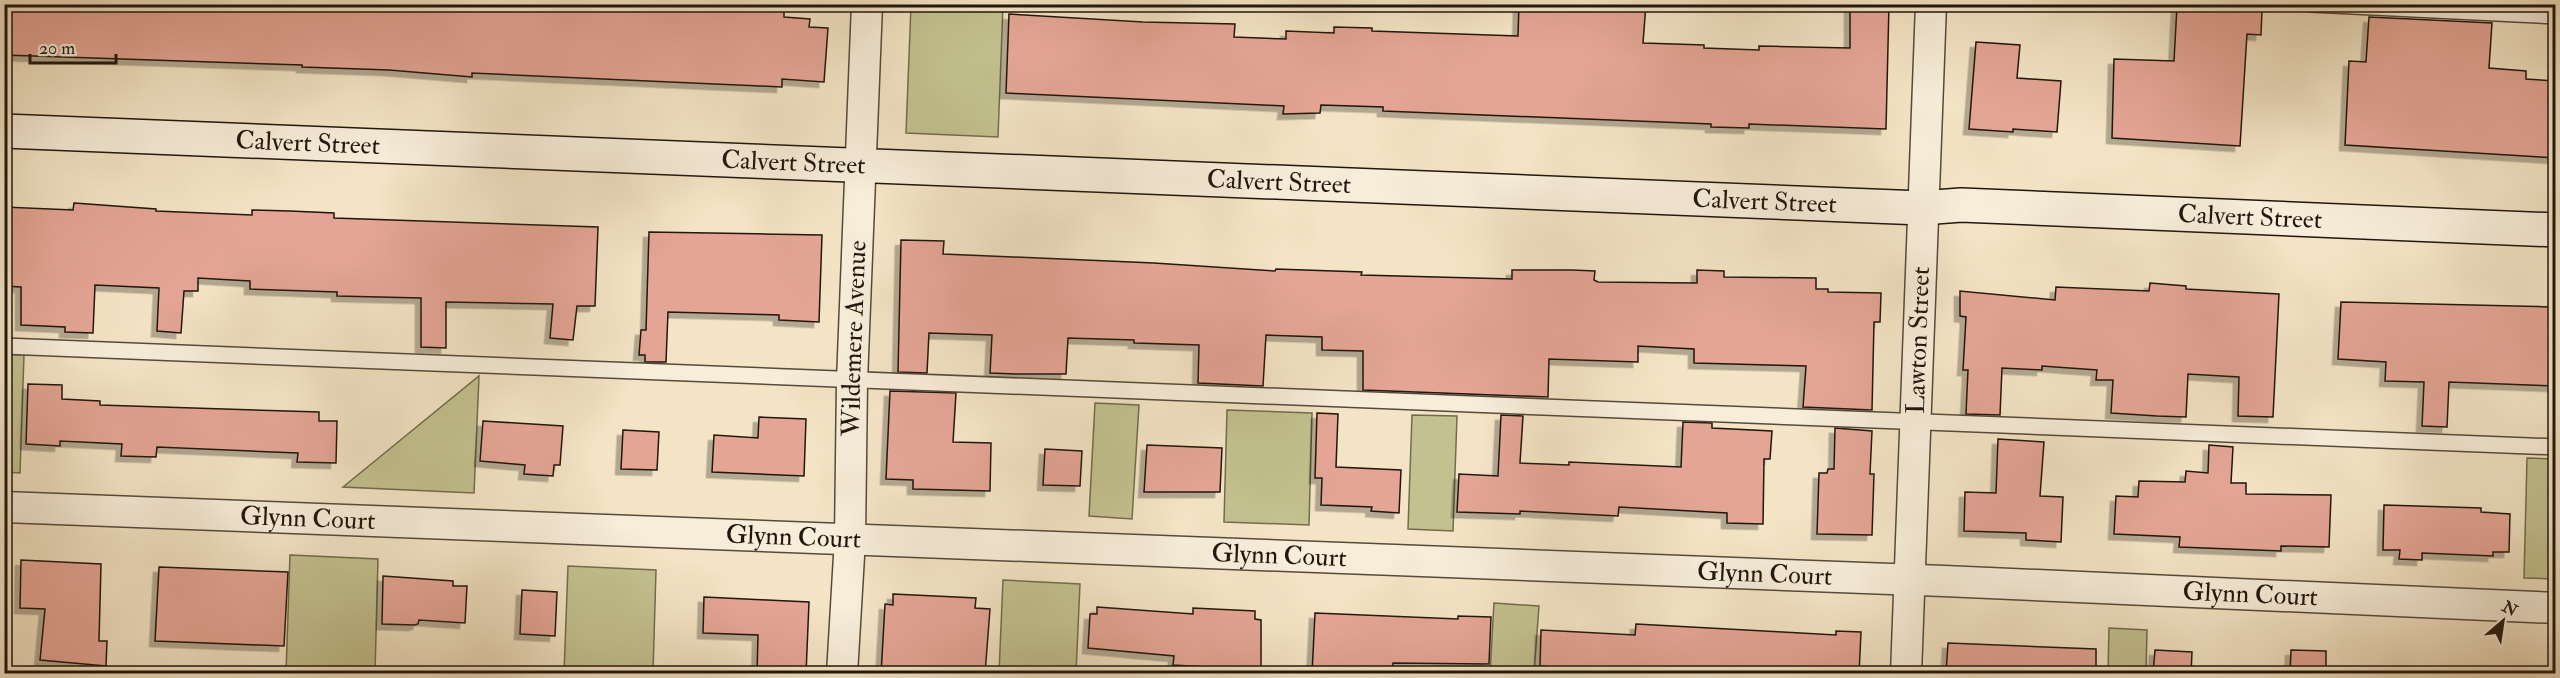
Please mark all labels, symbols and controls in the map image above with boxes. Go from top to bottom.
scale bar [30,27,116,65]
text: 20 m [39,37,75,60]
street label: Calvert Street [235,124,381,162]
street label: Calvert Street [721,144,866,182]
street label: Calvert Street [1206,163,1352,201]
street label: Calvert Street [1692,183,1837,221]
street label: Calvert Street [2177,198,2323,236]
street label: Wildemere Avenue [835,240,874,437]
street label: Lawton Street [1900,266,1937,415]
street label: Glynn Court [240,500,376,537]
street label: Glynn Court [725,519,862,556]
street label: Glynn Court [1211,537,1347,574]
street label: Glynn Court [1696,556,1833,593]
street label: Glynn Court [2182,576,2319,613]
north arrow [2473,591,2533,651]
text: N [2498,596,2521,621]

